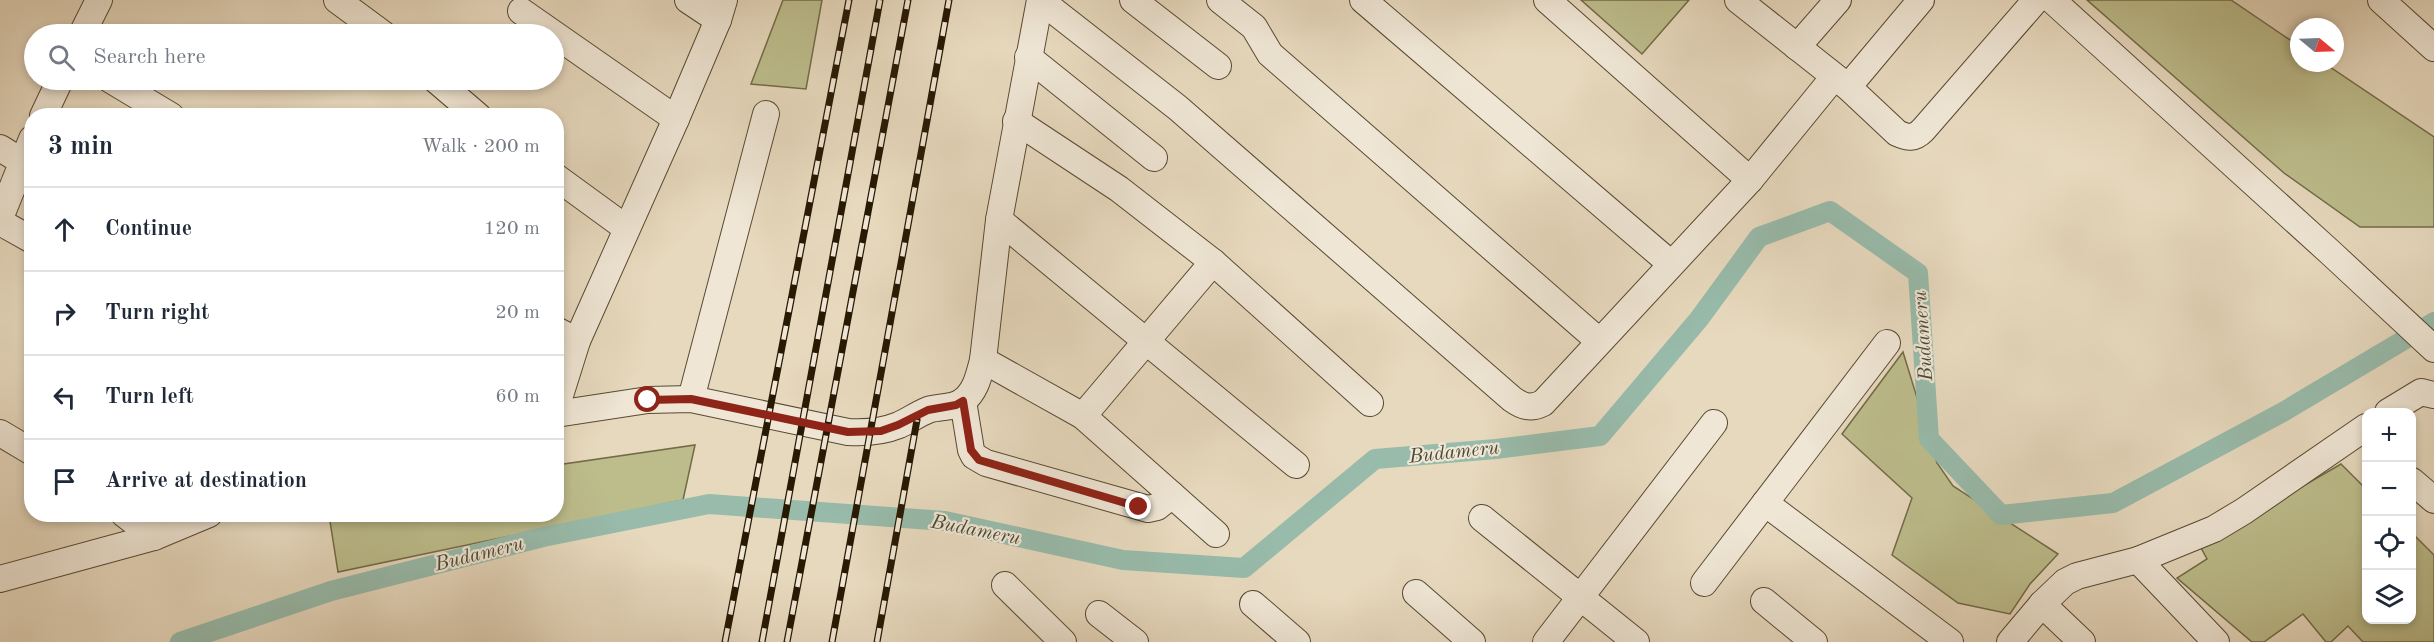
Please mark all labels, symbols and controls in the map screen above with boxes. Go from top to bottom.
north arrow [2290,18,2344,72]
search box [24,24,564,90]
icon: search [45,41,78,74]
text: Search here [93,46,206,68]
text: 3 min [48,134,113,160]
text: Walk · 200 m [421,137,540,157]
icon: ahead [48,213,81,246]
text: Continue [105,218,192,240]
text: 120 m [484,219,540,239]
water label: Budameru [1911,290,1937,383]
icon: right [48,297,81,330]
text: Turn right [105,302,209,324]
text: 20 m [495,303,540,323]
icon: left [48,381,81,414]
text: Turn left [105,386,194,408]
route start [634,386,660,412]
text: 60 m [495,387,540,407]
map controls [2362,408,2416,624]
button: + [2362,408,2416,462]
water label: Budameru [1407,438,1500,468]
button: − [2362,462,2416,516]
icon: arrive [48,465,81,498]
text: Arrive at destination [105,470,307,492]
route end [1125,493,1151,519]
water label: Budameru [928,512,1022,549]
button: locate [2362,516,2416,570]
water label: Budameru [432,534,526,576]
button: layers [2362,570,2416,624]

